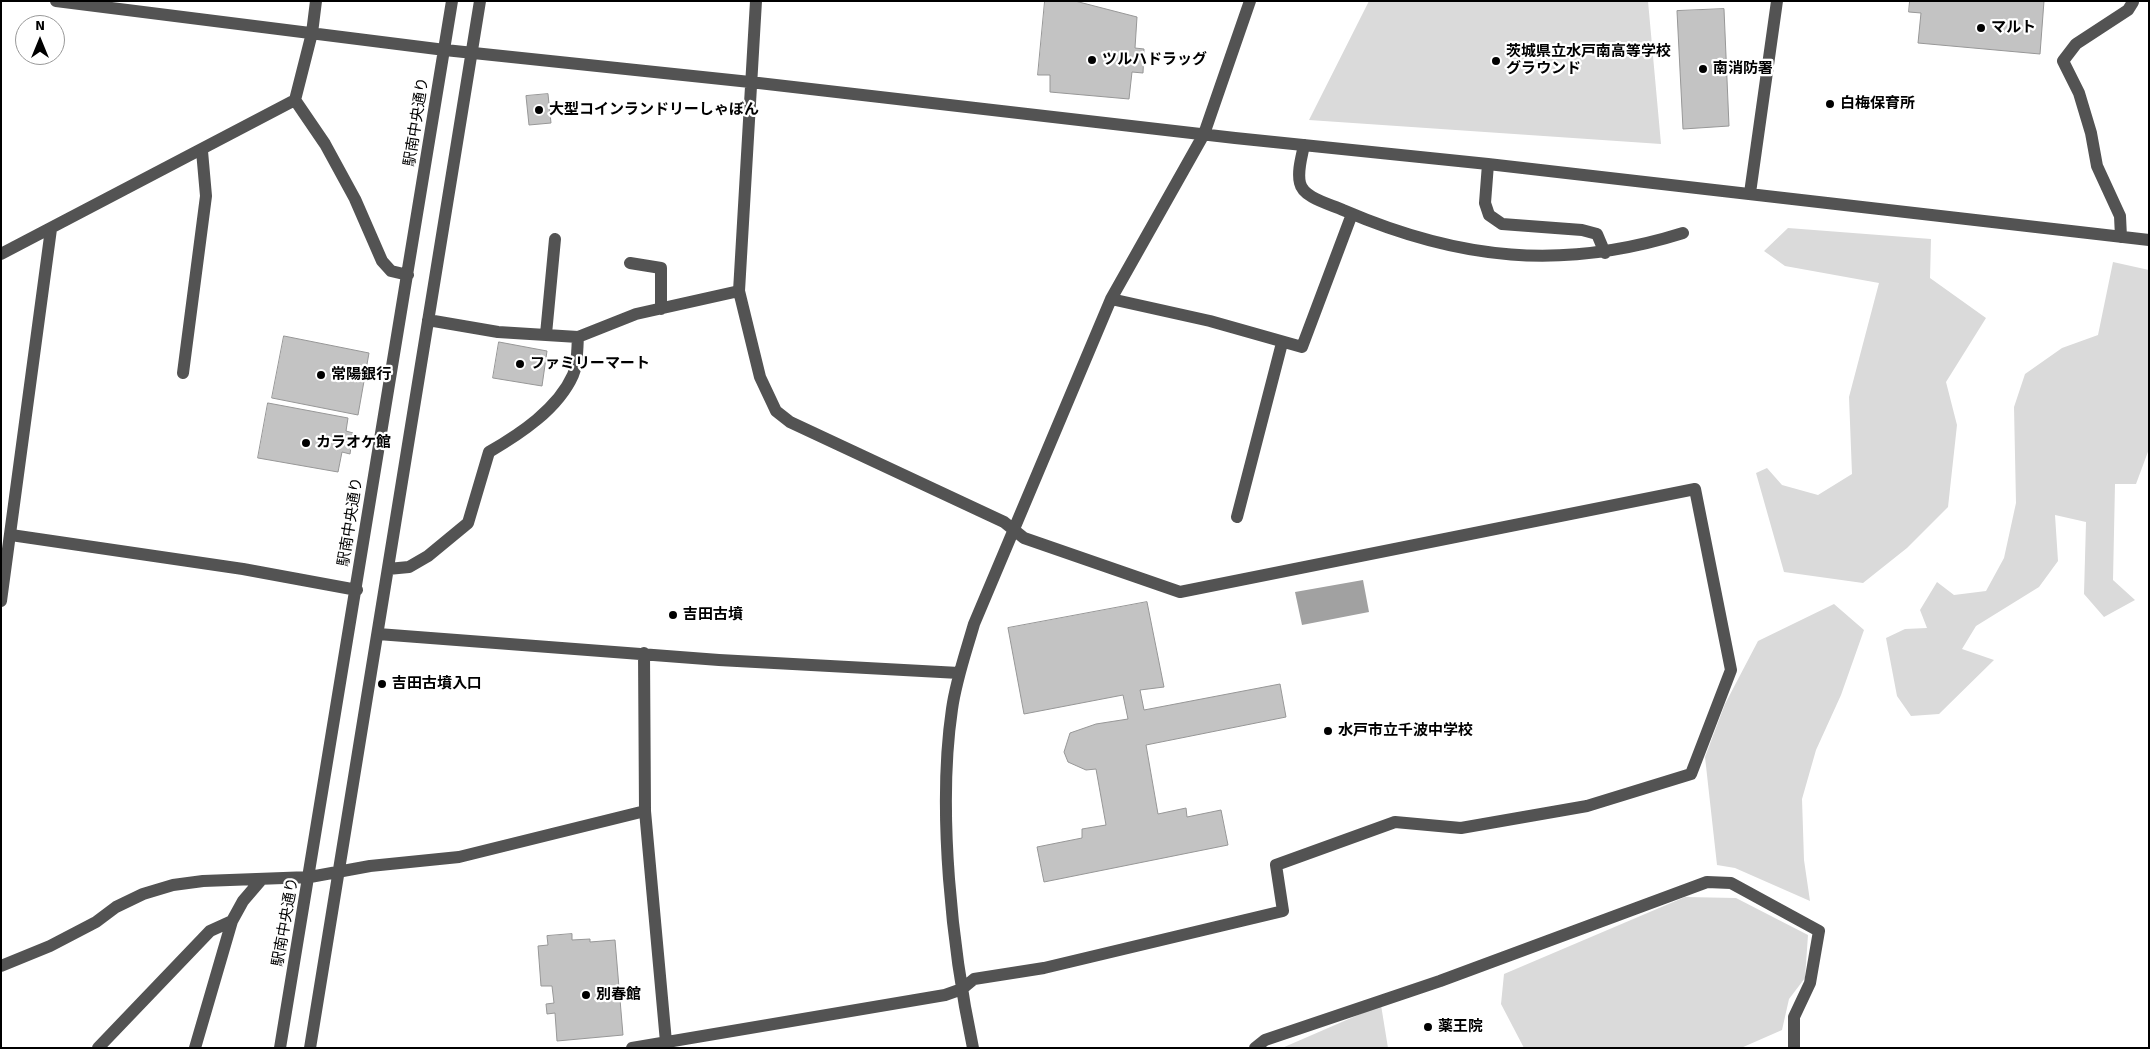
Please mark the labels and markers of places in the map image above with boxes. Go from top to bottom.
place label: マルト [1991,19,2036,37]
marker: マルト [1975,22,1987,34]
place label: 茨城県立水戸南高等学校 グラウンド [1506,43,1671,78]
place label: ツルハドラッグ [1102,51,1207,69]
marker: ツルハドラッグ [1086,54,1098,66]
marker: 茨城県立水戸南高等学校 グラウンド [1490,55,1502,67]
place label: 南消防署 [1713,60,1773,78]
marker: 南消防署 [1697,63,1709,75]
place label: 白梅保育所 [1840,95,1915,113]
marker: 白梅保育所 [1824,98,1836,110]
place label: 大型コインランドリーしゃぼん [549,101,759,119]
marker: 大型コインランドリーしゃぼん [533,104,545,116]
place label: ファミリーマート [530,355,650,373]
marker: ファミリーマート [514,358,526,370]
place label: 常陽銀行 [331,366,391,384]
marker: 常陽銀行 [315,369,327,381]
place label: カラオケ館 [316,434,391,452]
marker: カラオケ館 [300,437,312,449]
place label: 吉田古墳 [683,606,743,624]
marker: 吉田古墳 [667,609,679,621]
place label: 吉田古墳入口 [392,675,482,693]
marker: 吉田古墳入口 [376,678,388,690]
place label: 水戸市立千波中学校 [1338,722,1473,740]
marker: 水戸市立千波中学校 [1322,725,1334,737]
place label: 別春館 [596,986,641,1004]
marker: 別春館 [580,989,592,1001]
place label: 薬王院 [1438,1018,1483,1036]
marker: 薬王院 [1422,1021,1434,1033]

